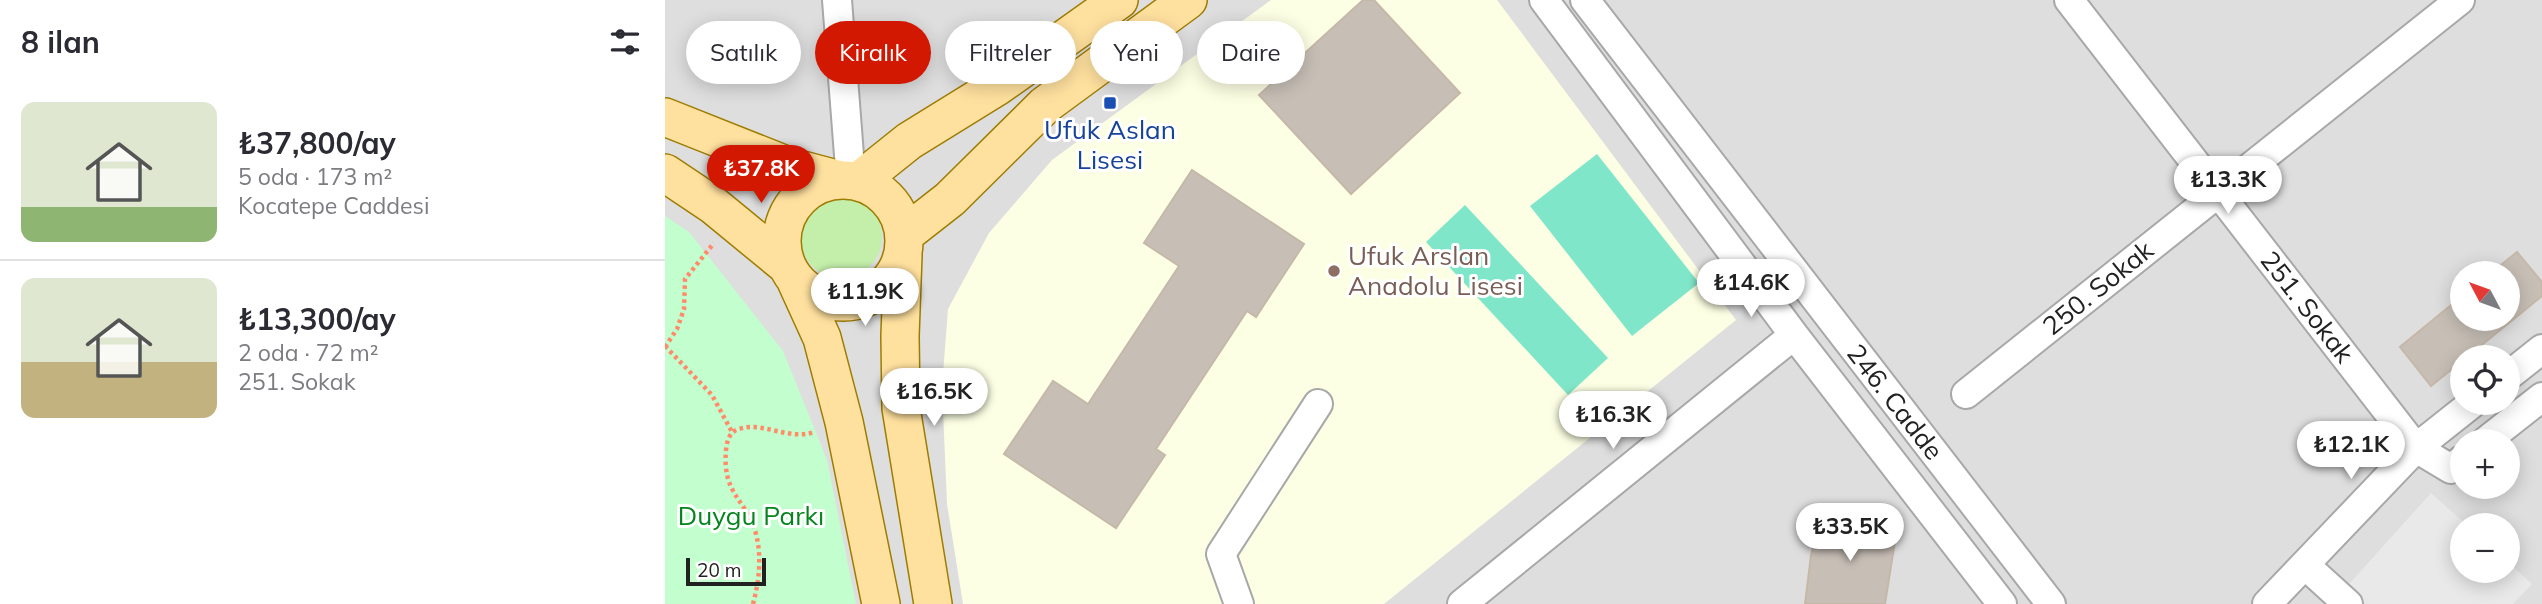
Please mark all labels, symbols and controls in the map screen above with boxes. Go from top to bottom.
chip: Satılık [686,21,801,84]
chip: Kiralık [815,21,931,84]
chip: Filtreler [945,21,1076,84]
chip: Yeni [1090,21,1183,84]
chip: Daire [1197,21,1305,84]
text: 8 ilan [21,23,100,61]
icon: filters [606,23,644,61]
marker: Ufuk Aslan Lisesi [1102,95,1118,111]
place label: Ufuk Aslan Lisesi [1044,113,1176,176]
text: ₺37,800/ay [238,124,396,162]
icon: home [77,130,161,214]
pin: ₺37.8K [704,146,818,205]
text: ₺37.8K [723,153,799,182]
pin: ₺13.3K [2171,156,2285,216]
text: 5 oda · 173 m² [238,162,392,191]
text: ₺13.3K [2190,164,2266,193]
text: Kocatepe Caddesi [238,191,429,220]
street label: 250. Sokak [2036,233,2160,342]
place label: Ufuk Arslan Anadolu Lisesi [1348,239,1523,302]
street label: 251. Sokak [2254,244,2362,370]
pin: ₺14.6K [1694,260,1808,319]
north arrow [2450,261,2520,331]
map controls [2450,261,2520,583]
marker: Ufuk Arslan Anadolu Lisesi [1326,263,1342,279]
text: ₺14.6K [1713,267,1789,296]
pin: ₺11.9K [808,268,922,328]
text: ₺11.9K [827,276,903,305]
text: ₺13,300/ay [238,300,396,338]
icon: home [77,306,161,390]
street label: 246. Cadde [1840,337,1951,466]
text: 2 oda · 72 m² [238,338,378,367]
button: locate [2450,345,2520,415]
text: 251. Sokak [238,367,355,396]
pin: ₺16.5K [877,368,991,428]
text: ₺16.5K [896,376,972,405]
pin: ₺16.3K [1556,392,1670,451]
text: ₺16.3K [1575,399,1651,428]
pin: ₺12.1K [2294,421,2408,481]
text: ₺12.1K [2313,429,2389,458]
button: + [2450,429,2520,499]
park label: Duygu Parkı [678,499,824,532]
pin: ₺33.5K [1793,504,1907,563]
text: ₺33.5K [1812,511,1888,540]
button: − [2450,513,2520,583]
scale bar [686,555,767,587]
text: 20 m [697,558,741,582]

